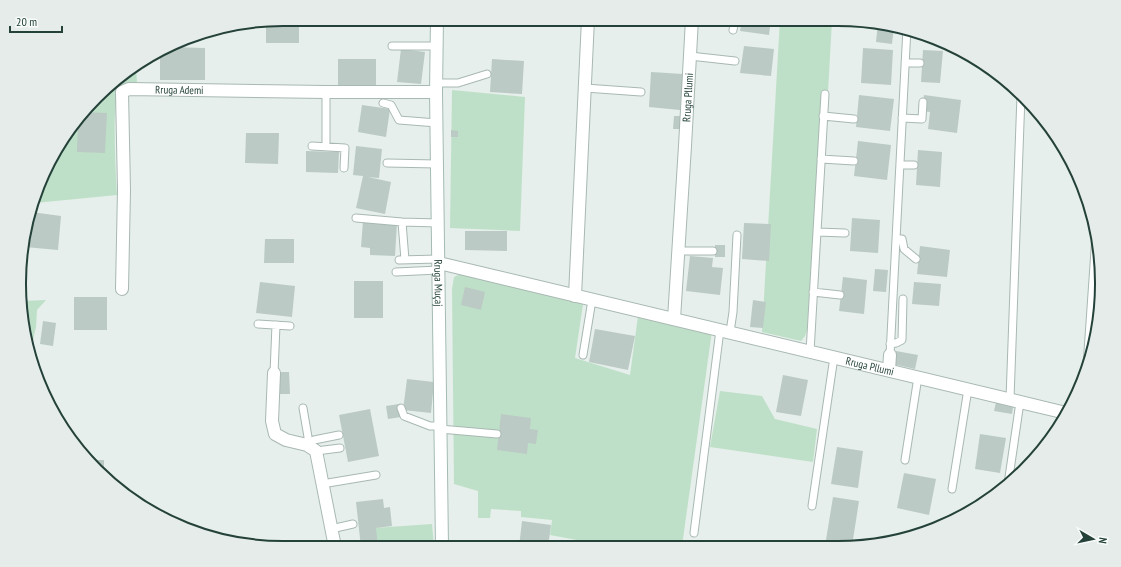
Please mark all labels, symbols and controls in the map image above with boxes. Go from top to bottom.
scale bar [10,8,62,34]
text: 20 m [16,14,37,29]
street label: Rruga Pllumi [679,73,696,122]
street label: Rruga Ademi [155,82,204,97]
street label: Rruga Muçaj [431,259,446,307]
street label: Rruga Pllumi [844,354,895,379]
north arrow [1073,519,1113,559]
text: N [1095,537,1110,545]

